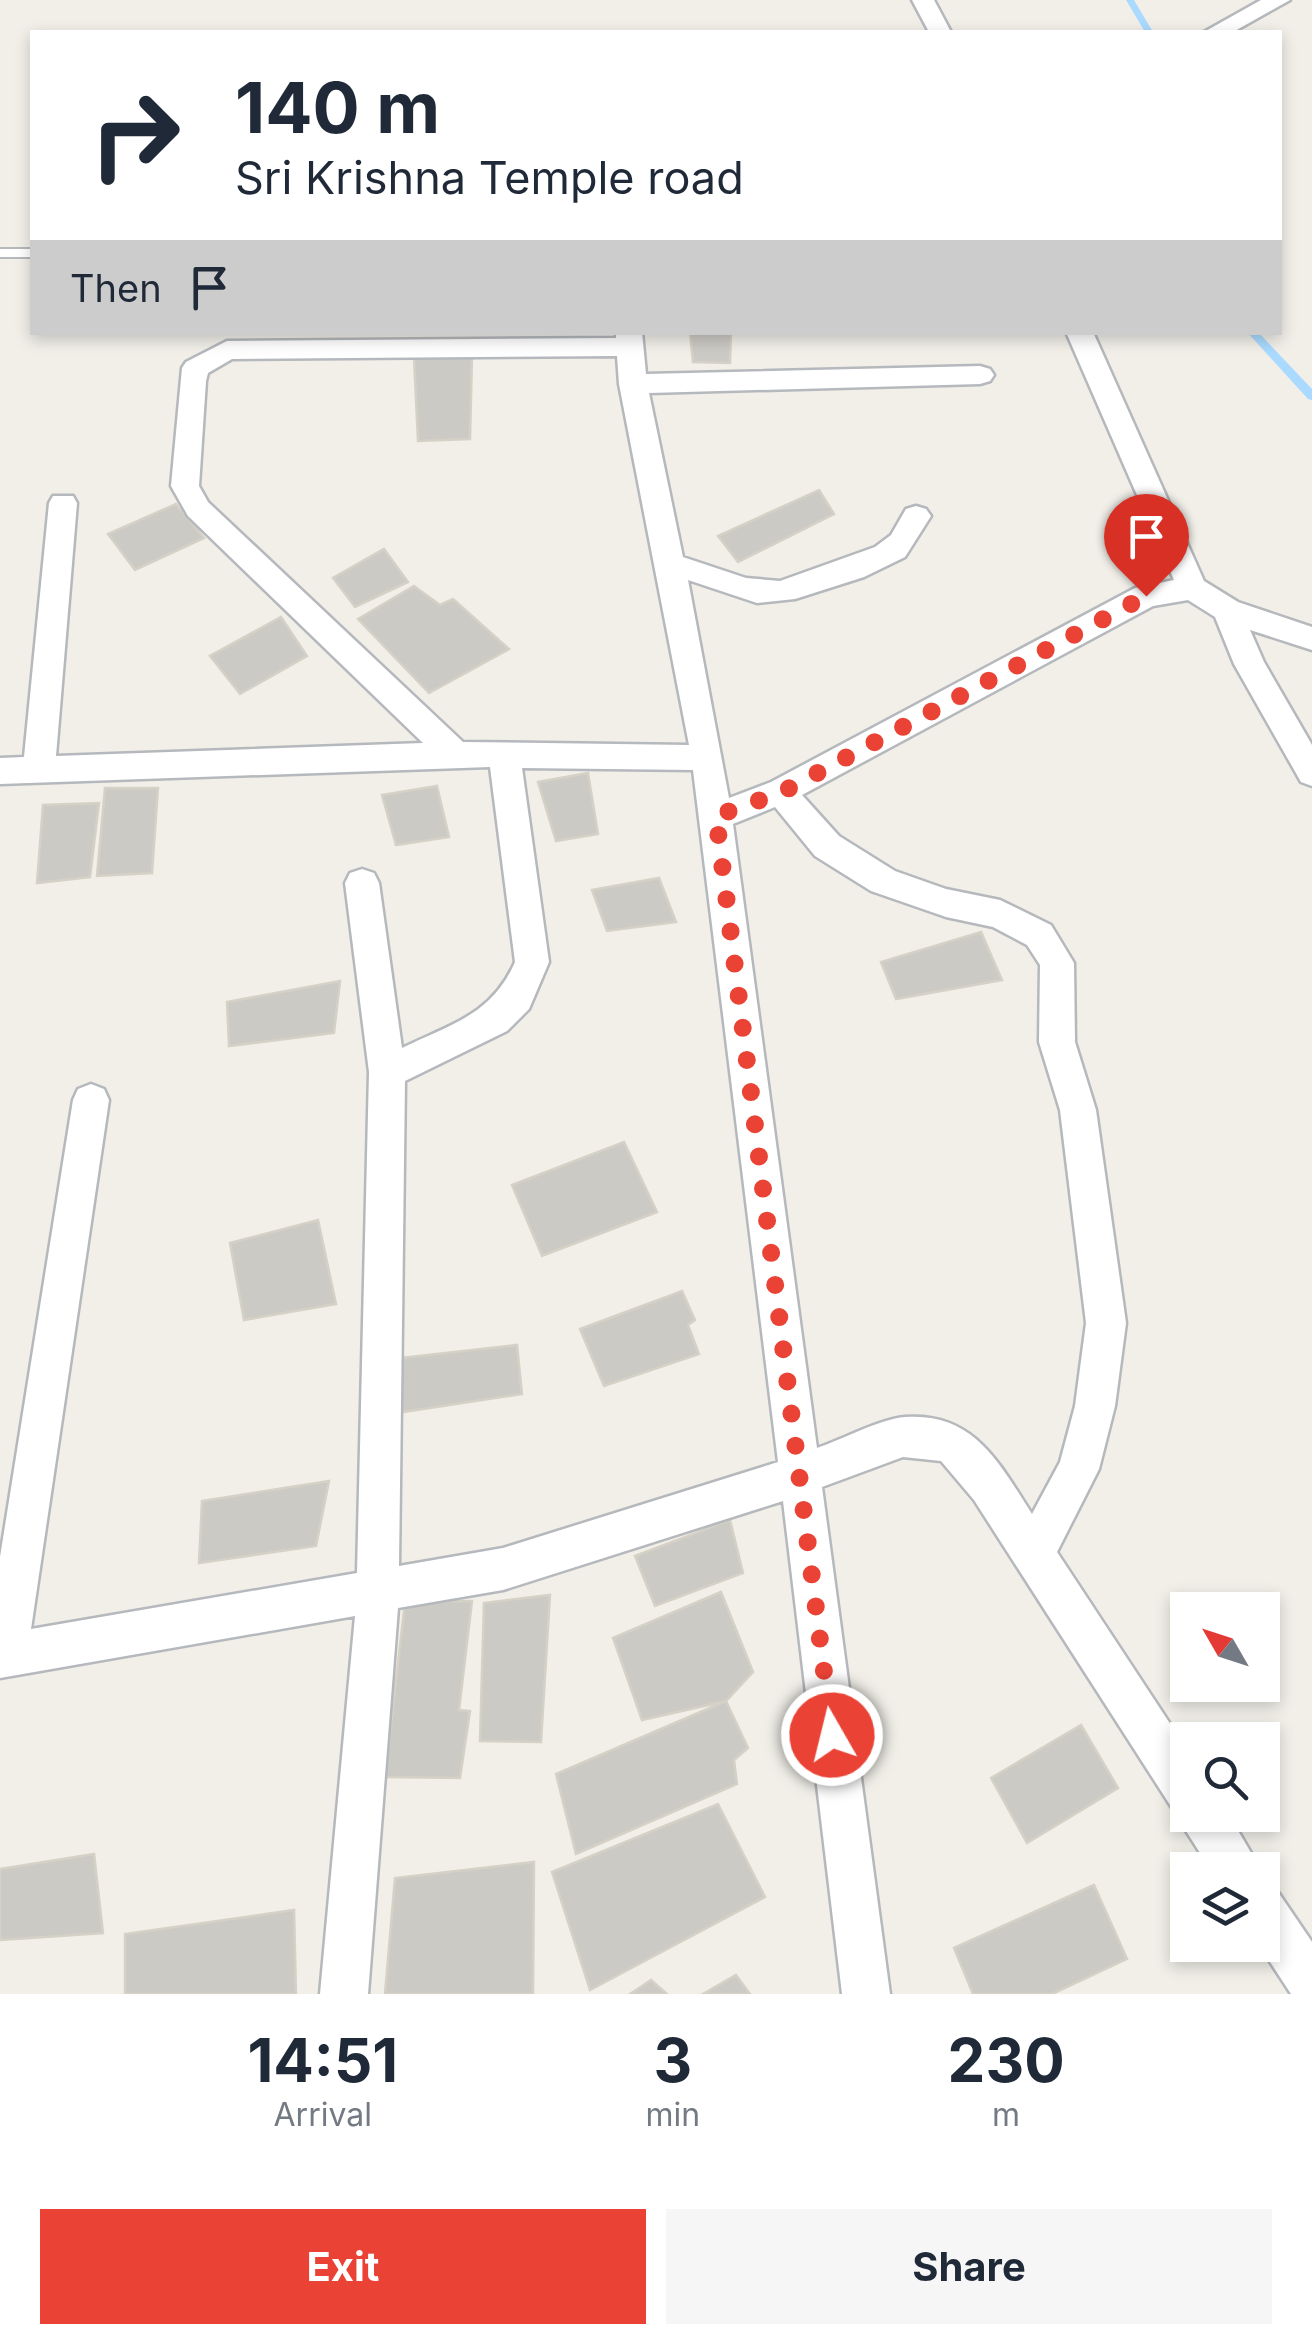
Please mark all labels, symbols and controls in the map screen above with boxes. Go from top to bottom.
text: 140 m [235,65,440,150]
icon: right [70,70,200,200]
text: Sri Krishna Temple road [235,150,744,205]
icon: arrive [182,260,237,315]
text: Then [70,265,162,311]
pin [1104,494,1189,597]
icon: arrive [1119,509,1174,564]
north arrow [1170,1592,1280,1702]
map controls [1170,1592,1280,1962]
position arrow [780,1683,884,1787]
button: search [1170,1722,1280,1832]
button: layers [1170,1852,1280,1962]
text: 14:51 [247,2024,398,2096]
text: 3 [653,2024,692,2096]
text: 230 [948,2024,1065,2096]
text: Arrival [274,2095,372,2134]
text: min [646,2095,700,2134]
text: m [992,2095,1020,2134]
button: Exit [40,2209,646,2324]
button: Share [666,2209,1272,2324]

